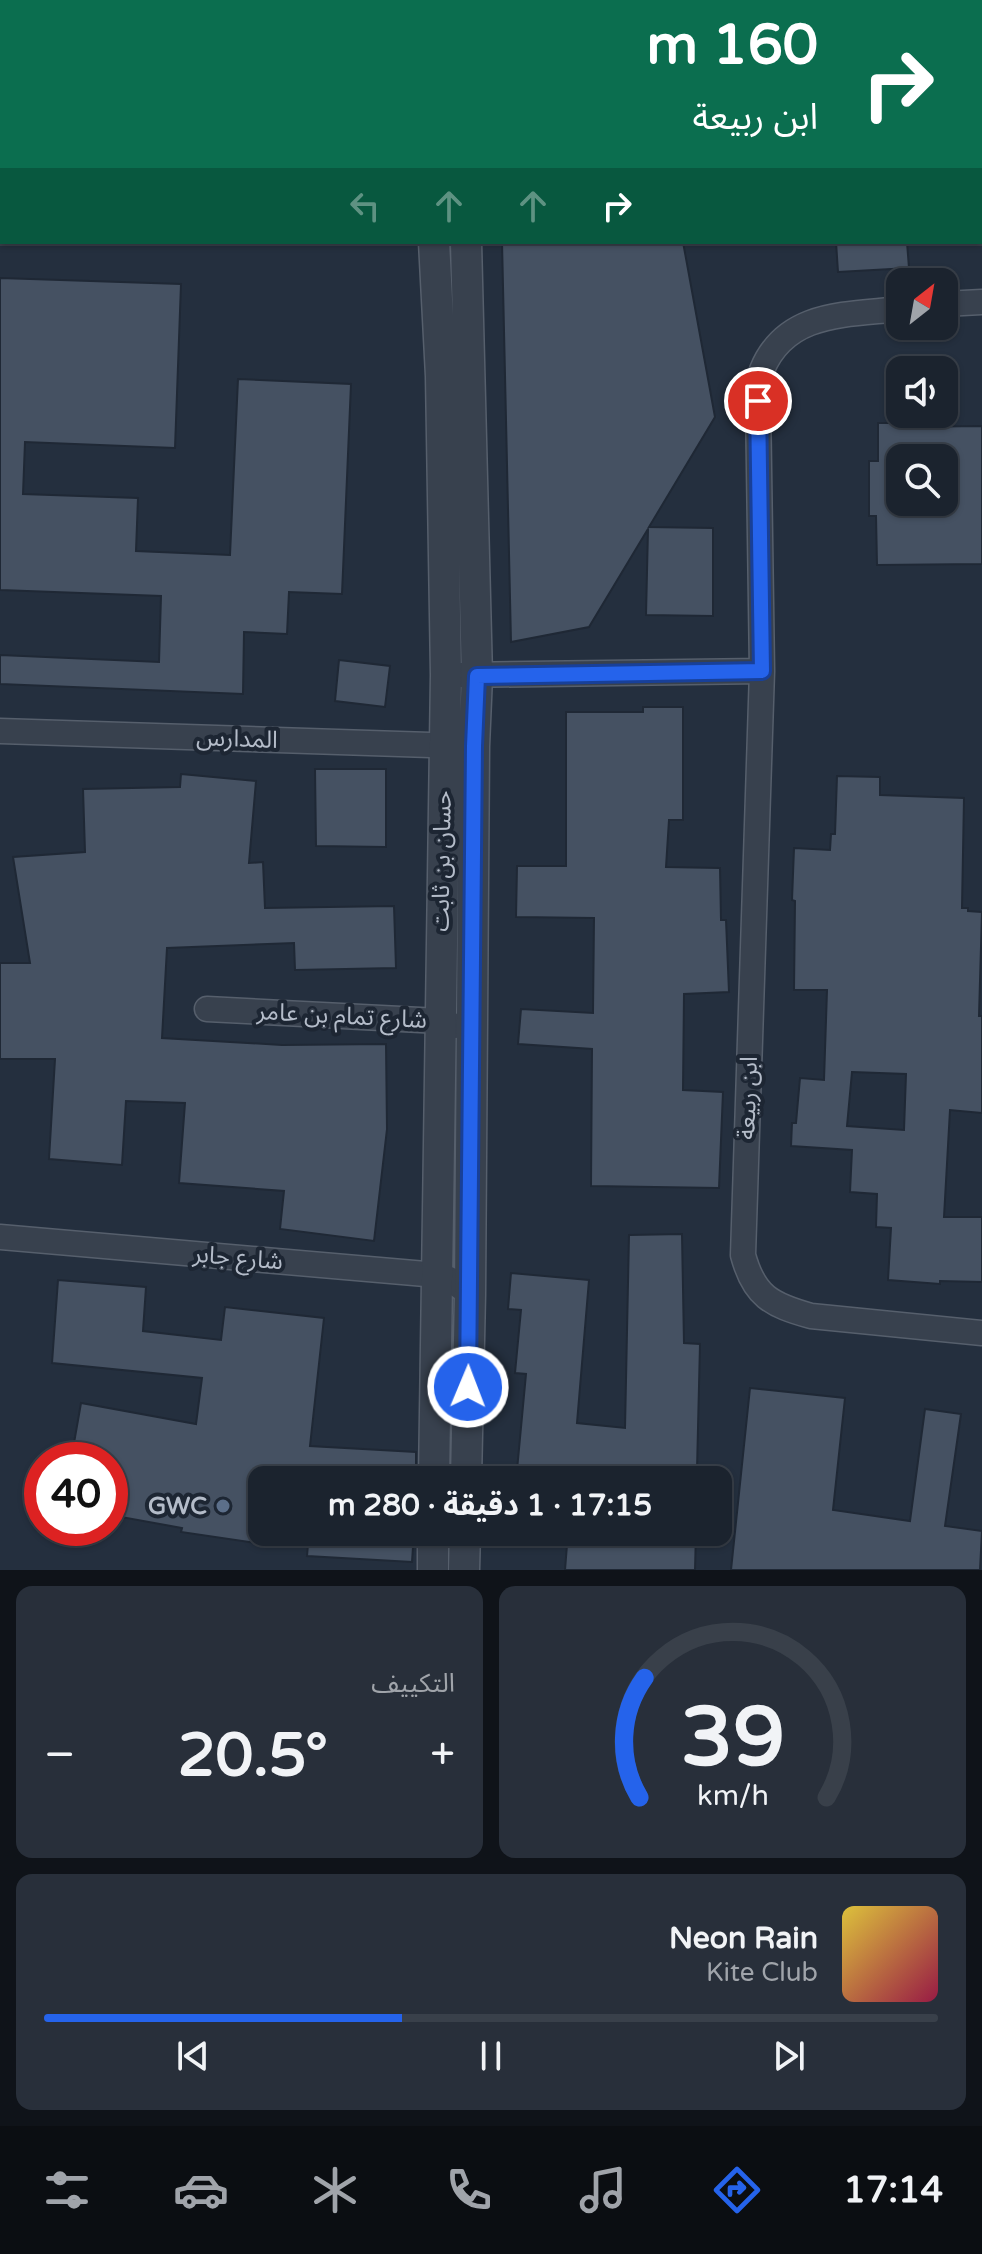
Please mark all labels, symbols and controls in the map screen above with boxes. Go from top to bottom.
text: 160 m [647,12,818,79]
icon: right [846,32,950,136]
text: ابن ربيعة [693,96,818,139]
icon: left [343,184,387,228]
icon: ahead [427,184,471,228]
icon: ahead [511,184,555,228]
icon: right [595,184,639,228]
north arrow [886,268,958,340]
map controls [886,268,958,516]
button: sound [886,356,958,428]
pin [724,367,792,435]
icon: arrive [736,379,780,423]
button: search [886,444,958,516]
street label: المدارس [196,723,278,755]
street label: حسان بن ثابت [426,790,458,932]
street label: شارع تمام بن عامر [255,997,428,1038]
street label: ابن ربيعة [732,1056,764,1140]
street label: شارع جابر [191,1240,284,1278]
position arrow [426,1345,510,1429]
speed limit sign: 40 [24,1442,128,1546]
text: 17:15 · 1 دقيقة · 280 m [328,1487,652,1524]
place label: GWC [148,1492,207,1521]
marker: GWC [214,1497,232,1515]
text: التكييف [371,1668,455,1699]
text: 39 [680,1688,785,1788]
text: 20.5° [178,1720,328,1792]
text: − [44,1729,75,1782]
text: + [430,1729,455,1782]
text: km/h [697,1779,768,1813]
text: Neon Rain [669,1920,818,1957]
text: Kite Club [706,1957,818,1988]
icon: previous [171,2034,215,2078]
icon: pause [469,2034,513,2078]
icon: next [767,2034,811,2078]
icon: filters [39,2162,95,2218]
icon: car [173,2162,229,2218]
icon: climate [307,2162,363,2218]
icon: phone [441,2162,497,2218]
icon: music [575,2162,631,2218]
icon: directions [709,2162,765,2218]
text: 17:14 [843,2169,943,2212]

